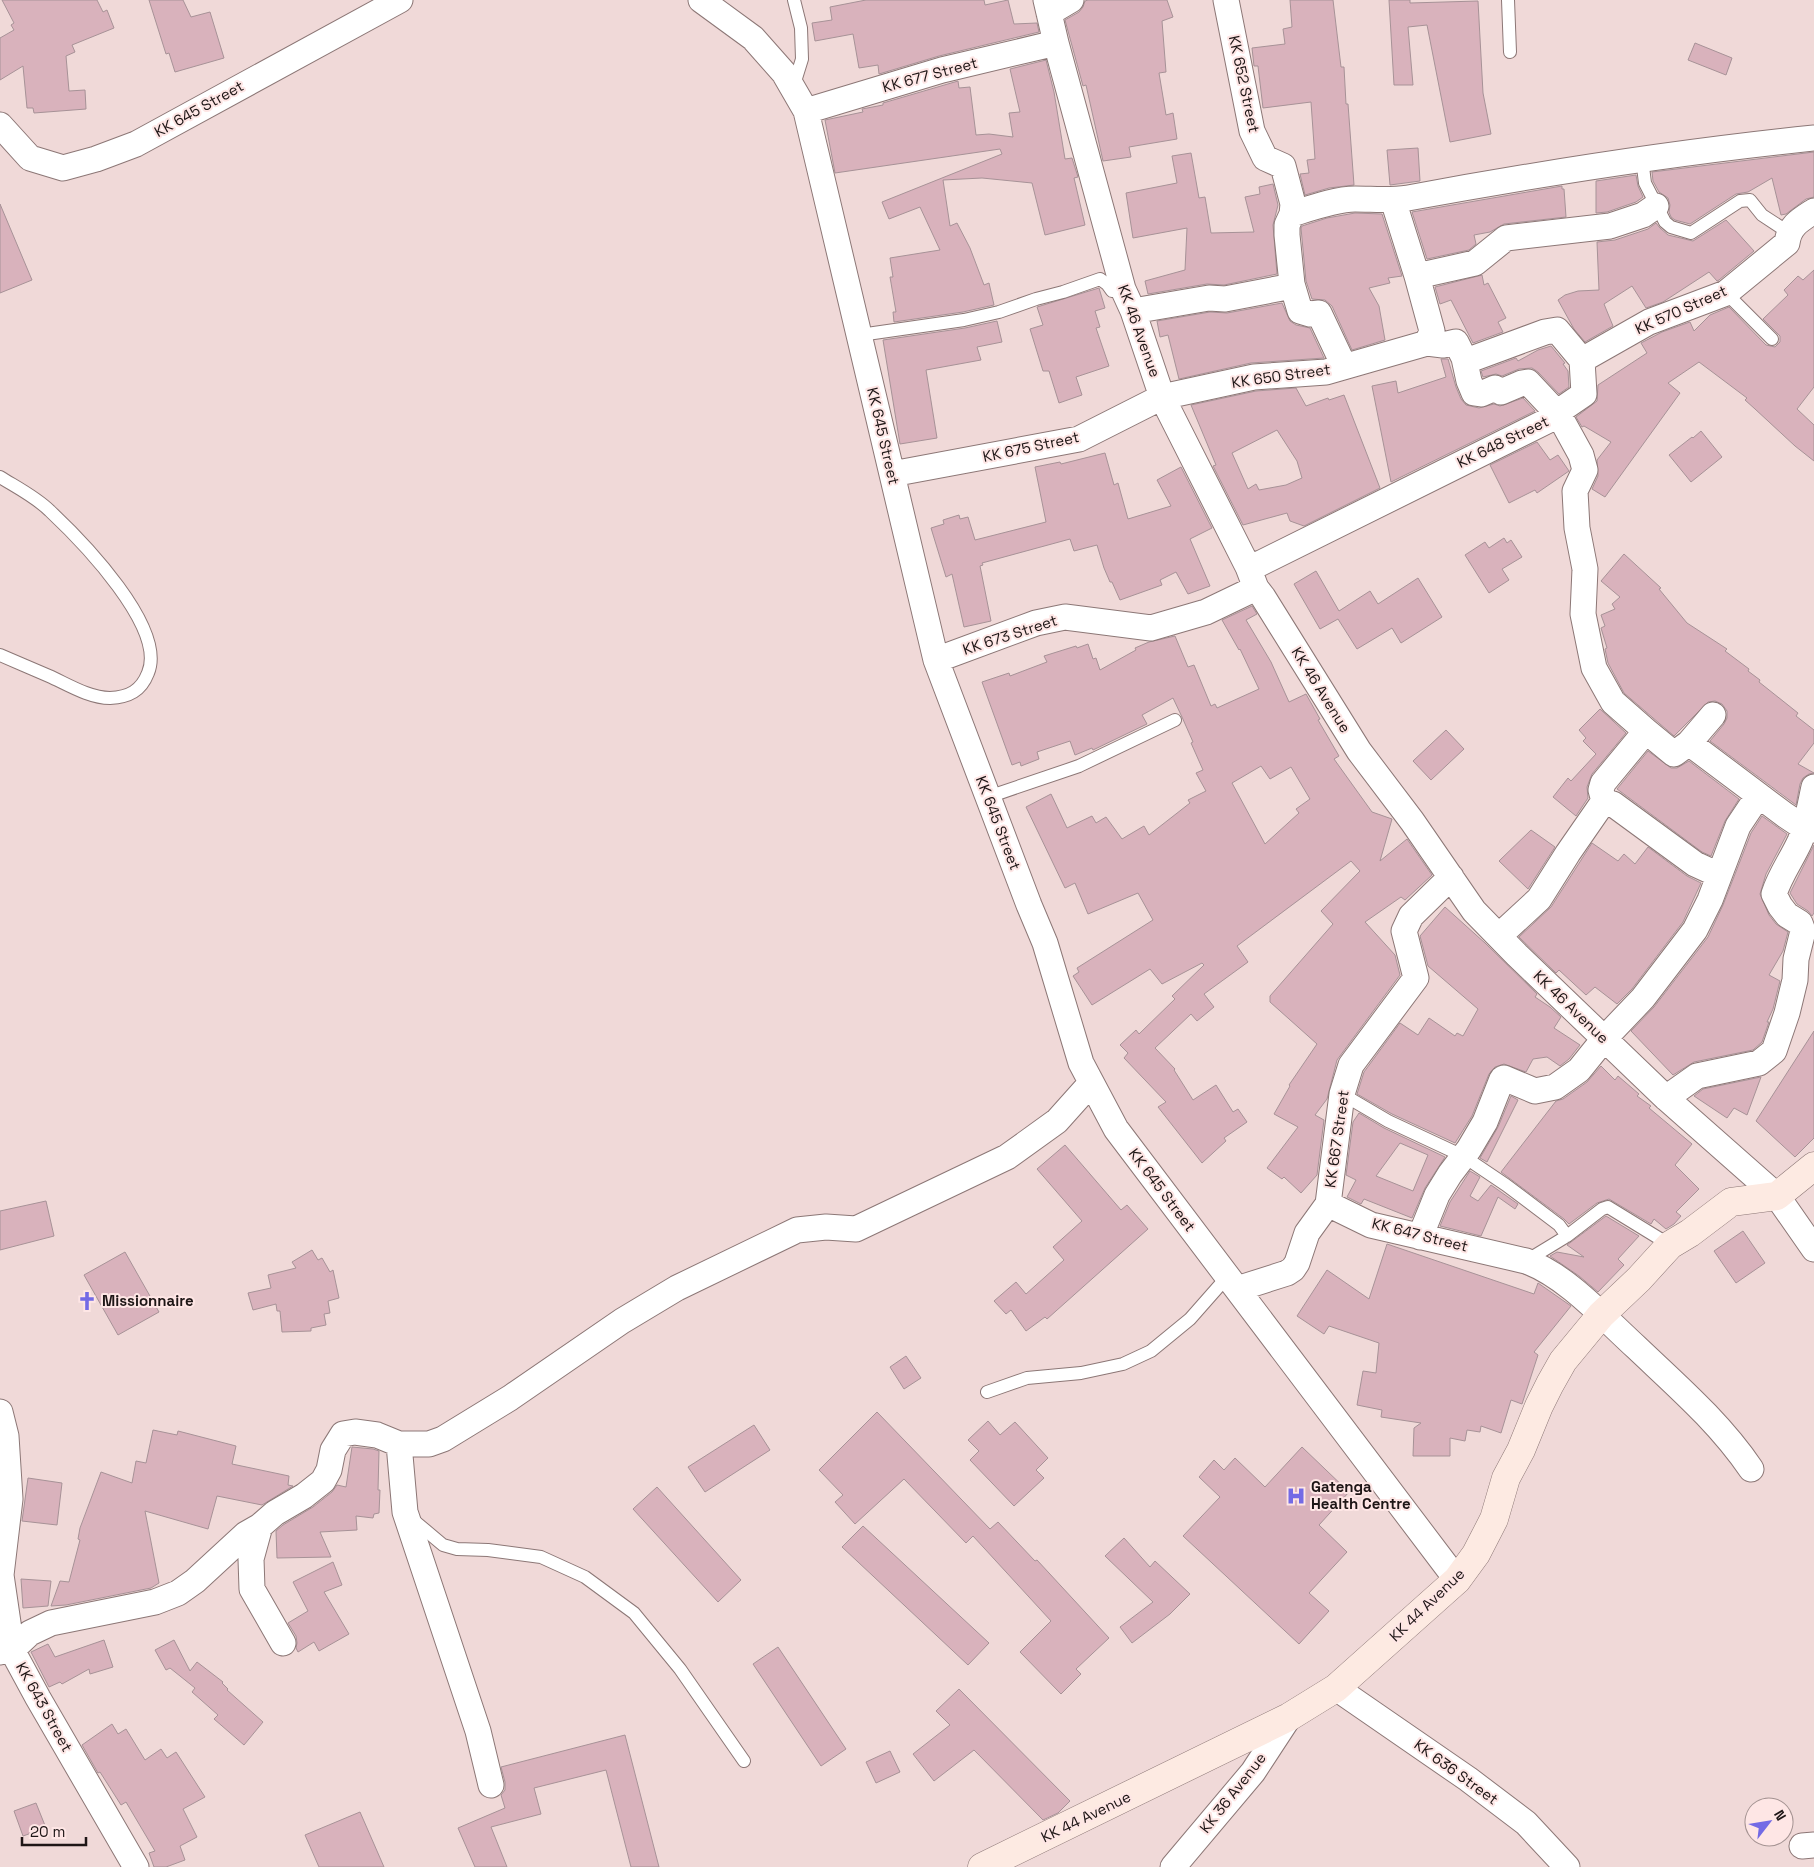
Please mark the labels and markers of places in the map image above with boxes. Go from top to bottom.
church icon: Missionnaire [76,1290,98,1312]
place label: Missionnaire [102,1291,194,1310]
place label: Gatenga Health Centre [1311,1477,1411,1513]
hospital icon: Gatenga Health Centre [1285,1485,1307,1507]

